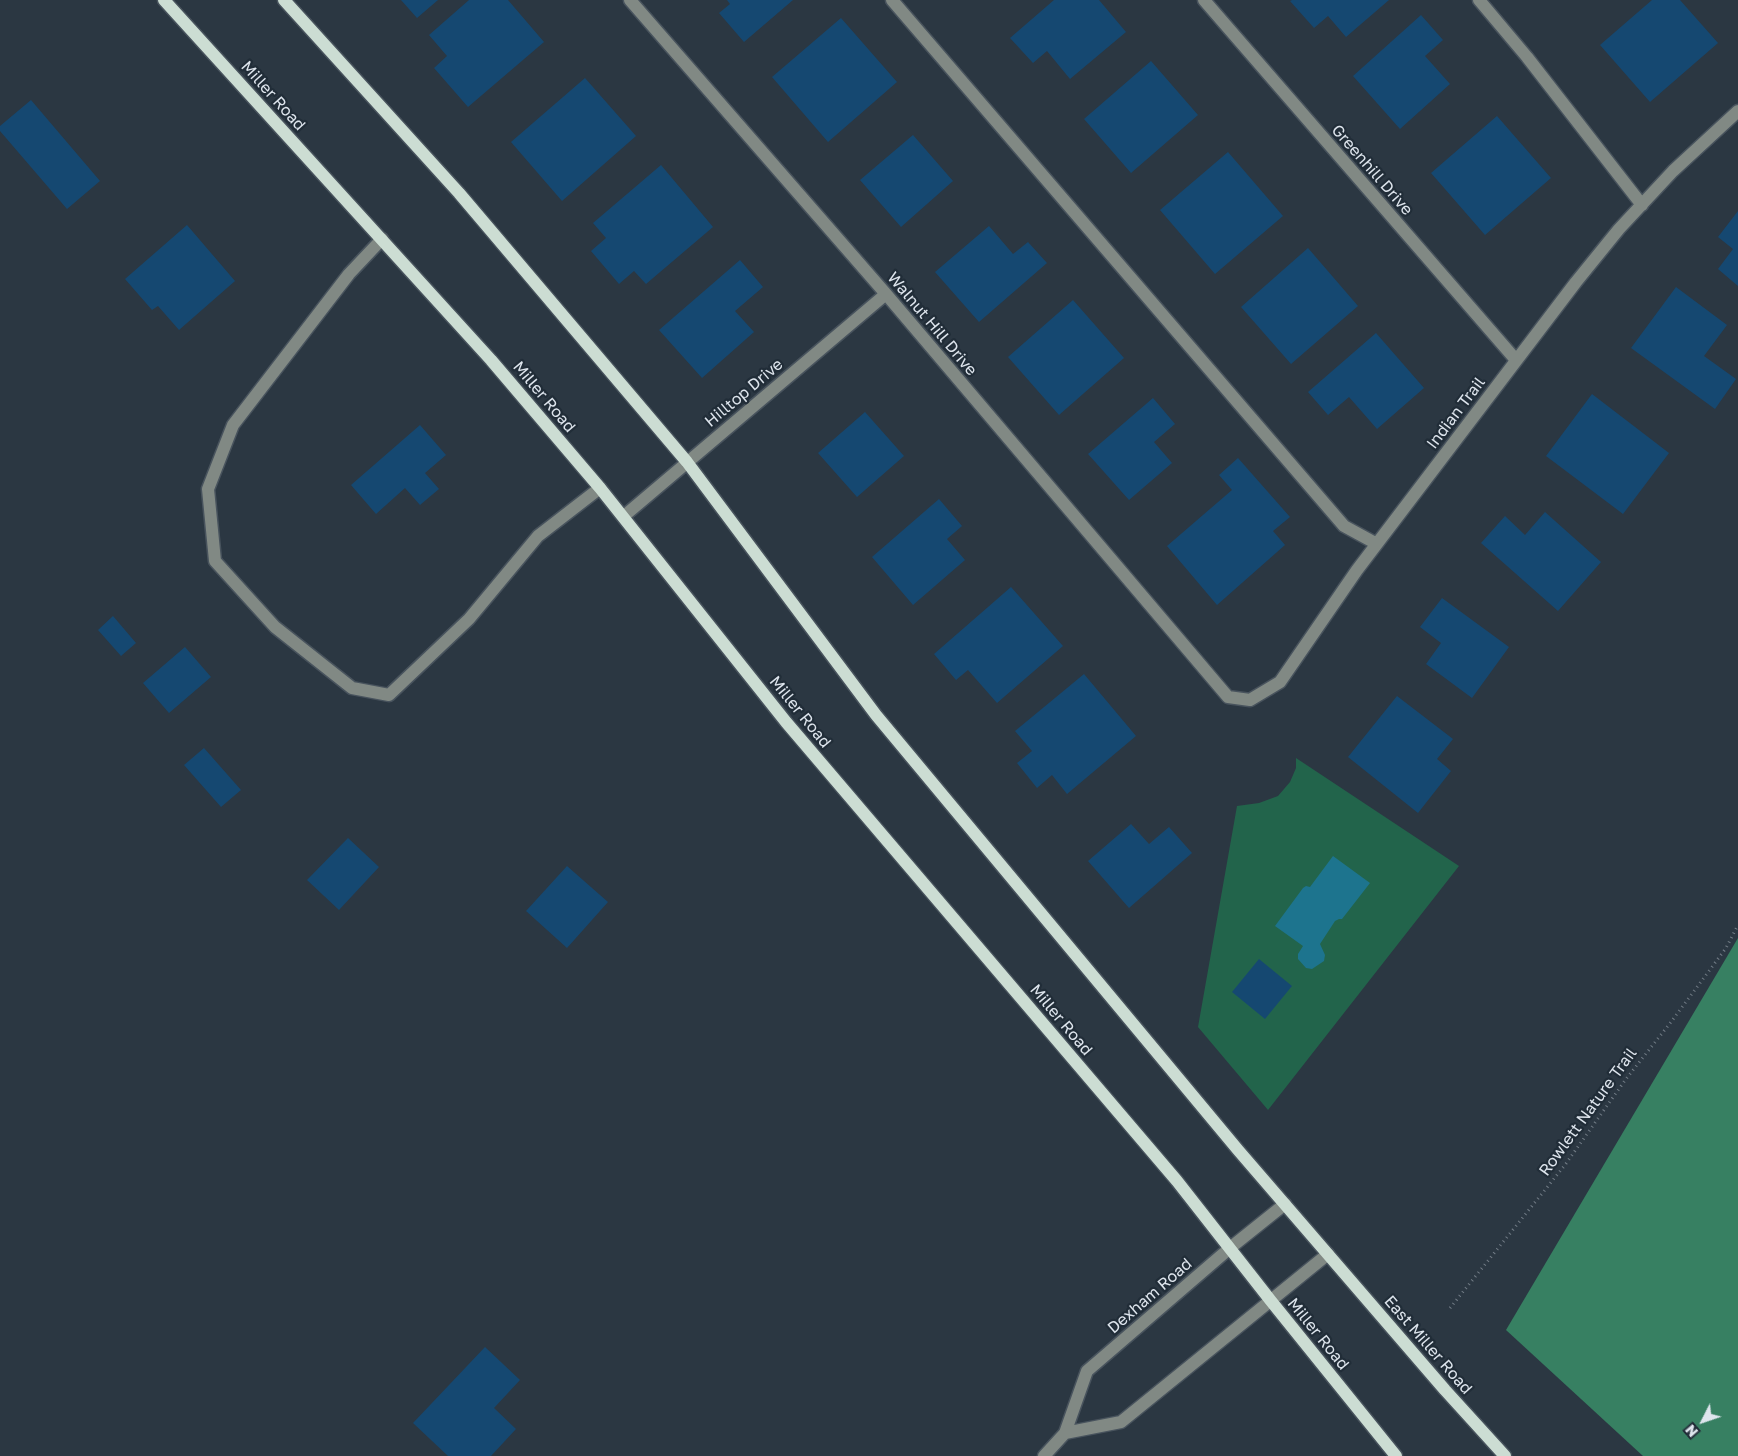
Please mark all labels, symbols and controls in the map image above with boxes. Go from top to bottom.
street label: Miller Road [237,57,309,135]
street label: Greenhill Drive [1327,121,1417,219]
street label: Walnut Hill Drive [883,268,981,380]
street label: Hilltop Drive [701,355,787,431]
street label: Miller Road [509,358,579,436]
street label: Indian Trail [1423,373,1489,453]
street label: Miller Road [765,672,835,752]
street label: Miller Road [1026,981,1096,1059]
street label: Rowlett Nature Trail [1535,1044,1641,1180]
street label: Dexham Road [1104,1254,1196,1338]
street label: East Miller Road [1380,1292,1476,1398]
street label: Miller Road [1283,1294,1353,1374]
north arrow [1678,1396,1728,1446]
text: N [1681,1422,1701,1441]

